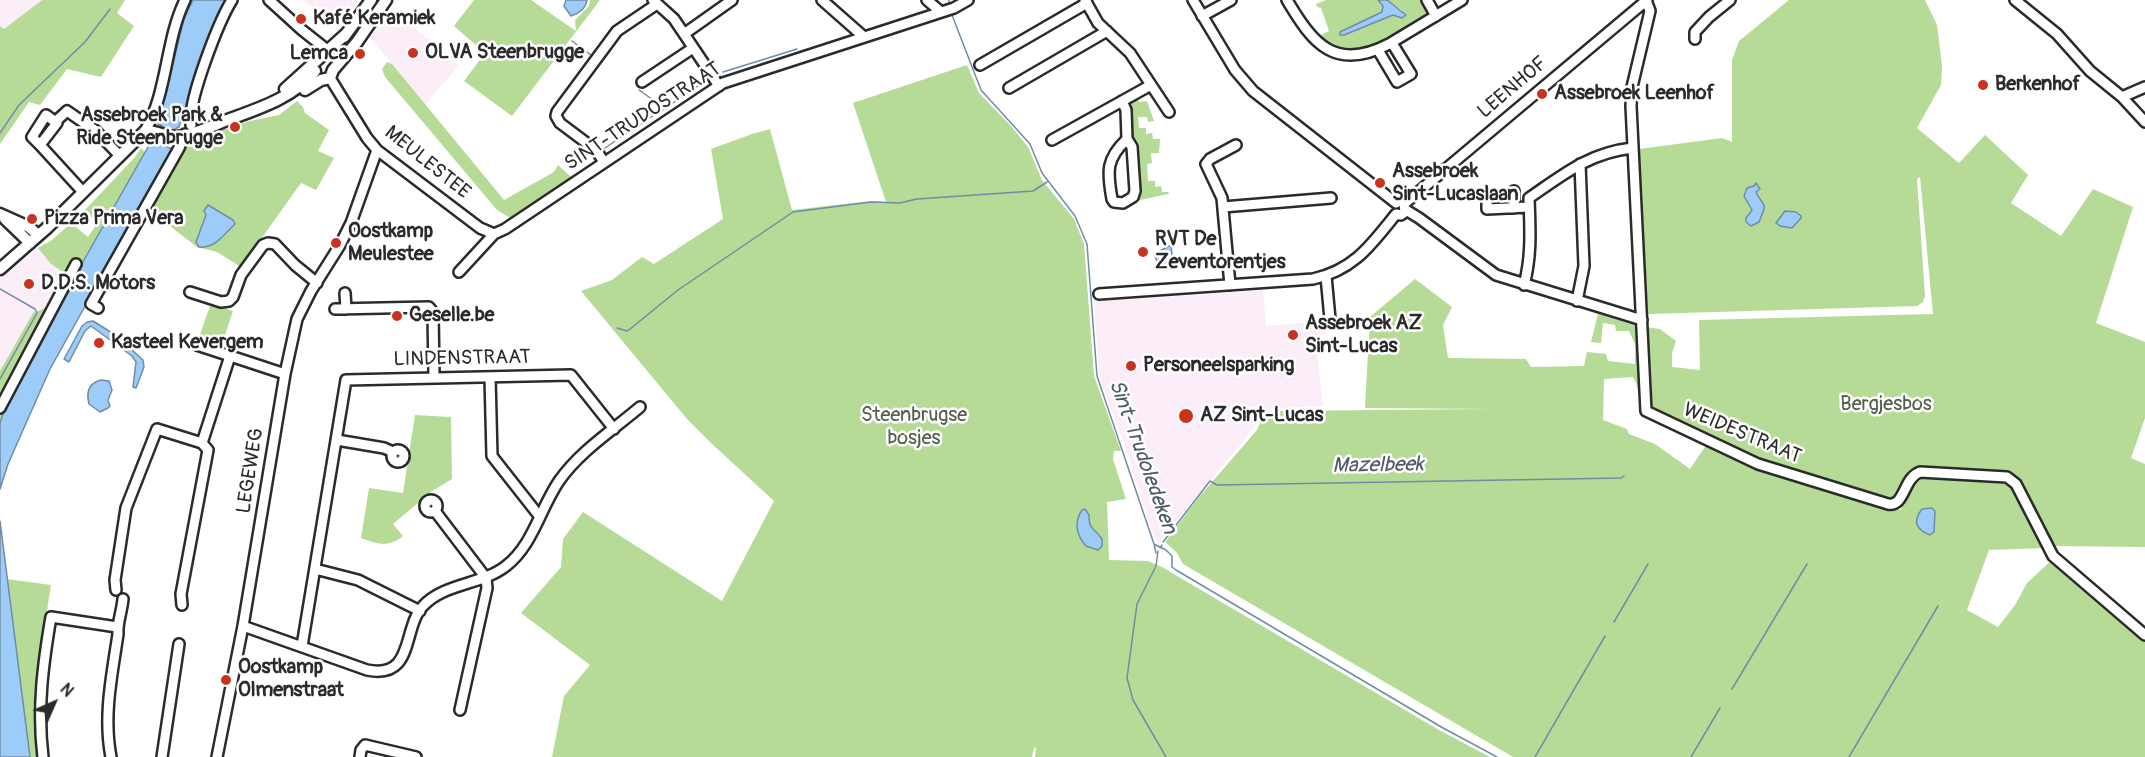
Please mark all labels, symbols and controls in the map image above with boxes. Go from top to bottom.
place label: Kafé Keramiek [313,7,435,31]
marker: Kafé Keramiek [294,12,308,26]
place label: OLVA Steenbrugge [425,41,584,65]
place label: Lemca [290,42,348,66]
marker: OLVA Steenbrugge [406,46,420,60]
marker: Lemca [353,47,367,61]
street label: LEENHOF [1473,52,1553,124]
street label: SINT-TRUDOSTRAAT [560,58,726,176]
place label: Berkenhof [1995,73,2081,97]
marker: Berkenhof [1976,78,1990,92]
place label: Assebroek Leenhof [1554,82,1715,106]
marker: Assebroek Leenhof [1535,87,1549,101]
place label: Assebroek Park & Ride Steenbrugge [76,104,223,151]
marker: Assebroek Park & Ride Steenbrugge [228,120,242,134]
street label: MEULESTEE [379,121,475,205]
place label: Assebroek Sint-Lucaslaan [1392,160,1519,207]
marker: Assebroek Sint-Lucaslaan [1373,176,1387,190]
place label: Pizza Prima Vera [44,207,184,231]
marker: Pizza Prima Vera [25,212,39,226]
place label: Oostkamp Meulestee [348,220,434,267]
place label: RVT De Zeventorentjes [1155,228,1286,275]
marker: Oostkamp Meulestee [329,236,343,250]
marker: RVT De Zeventorentjes [1136,245,1150,259]
place label: D.D.S. Motors [41,272,155,296]
marker: D.D.S. Motors [22,277,36,291]
place label: Geselle.be [409,304,494,328]
marker: Geselle.be [390,309,404,323]
place label: Assebroek AZ Sint-Lucas [1305,312,1422,359]
marker: Assebroek AZ Sint-Lucas [1286,328,1300,342]
place label: Kasteel Kevergem [111,331,264,355]
marker: Kasteel Kevergem [92,336,106,350]
street label: LINDENSTRAAT [393,346,531,372]
place label: Personeelsparking [1143,354,1294,378]
marker: Personeelsparking [1124,359,1138,373]
water label: Sint-Trudoledeken [1102,377,1182,537]
park label: Bergjesbos [1840,393,1932,417]
street label: WEIDESTRAAT [1679,398,1805,470]
park label: Steenbrugse bosjes [861,404,967,451]
place label: AZ Sint-Lucas [1200,404,1323,428]
marker: AZ Sint-Lucas [1177,407,1195,425]
street label: LEGEWEG [232,427,270,515]
water label: Mazelbeek [1332,453,1424,479]
place label: Oostkamp Olmenstraat [238,656,344,703]
north arrow [24,673,84,733]
marker: Oostkamp Olmenstraat [219,673,233,687]
text: N [56,679,78,701]

